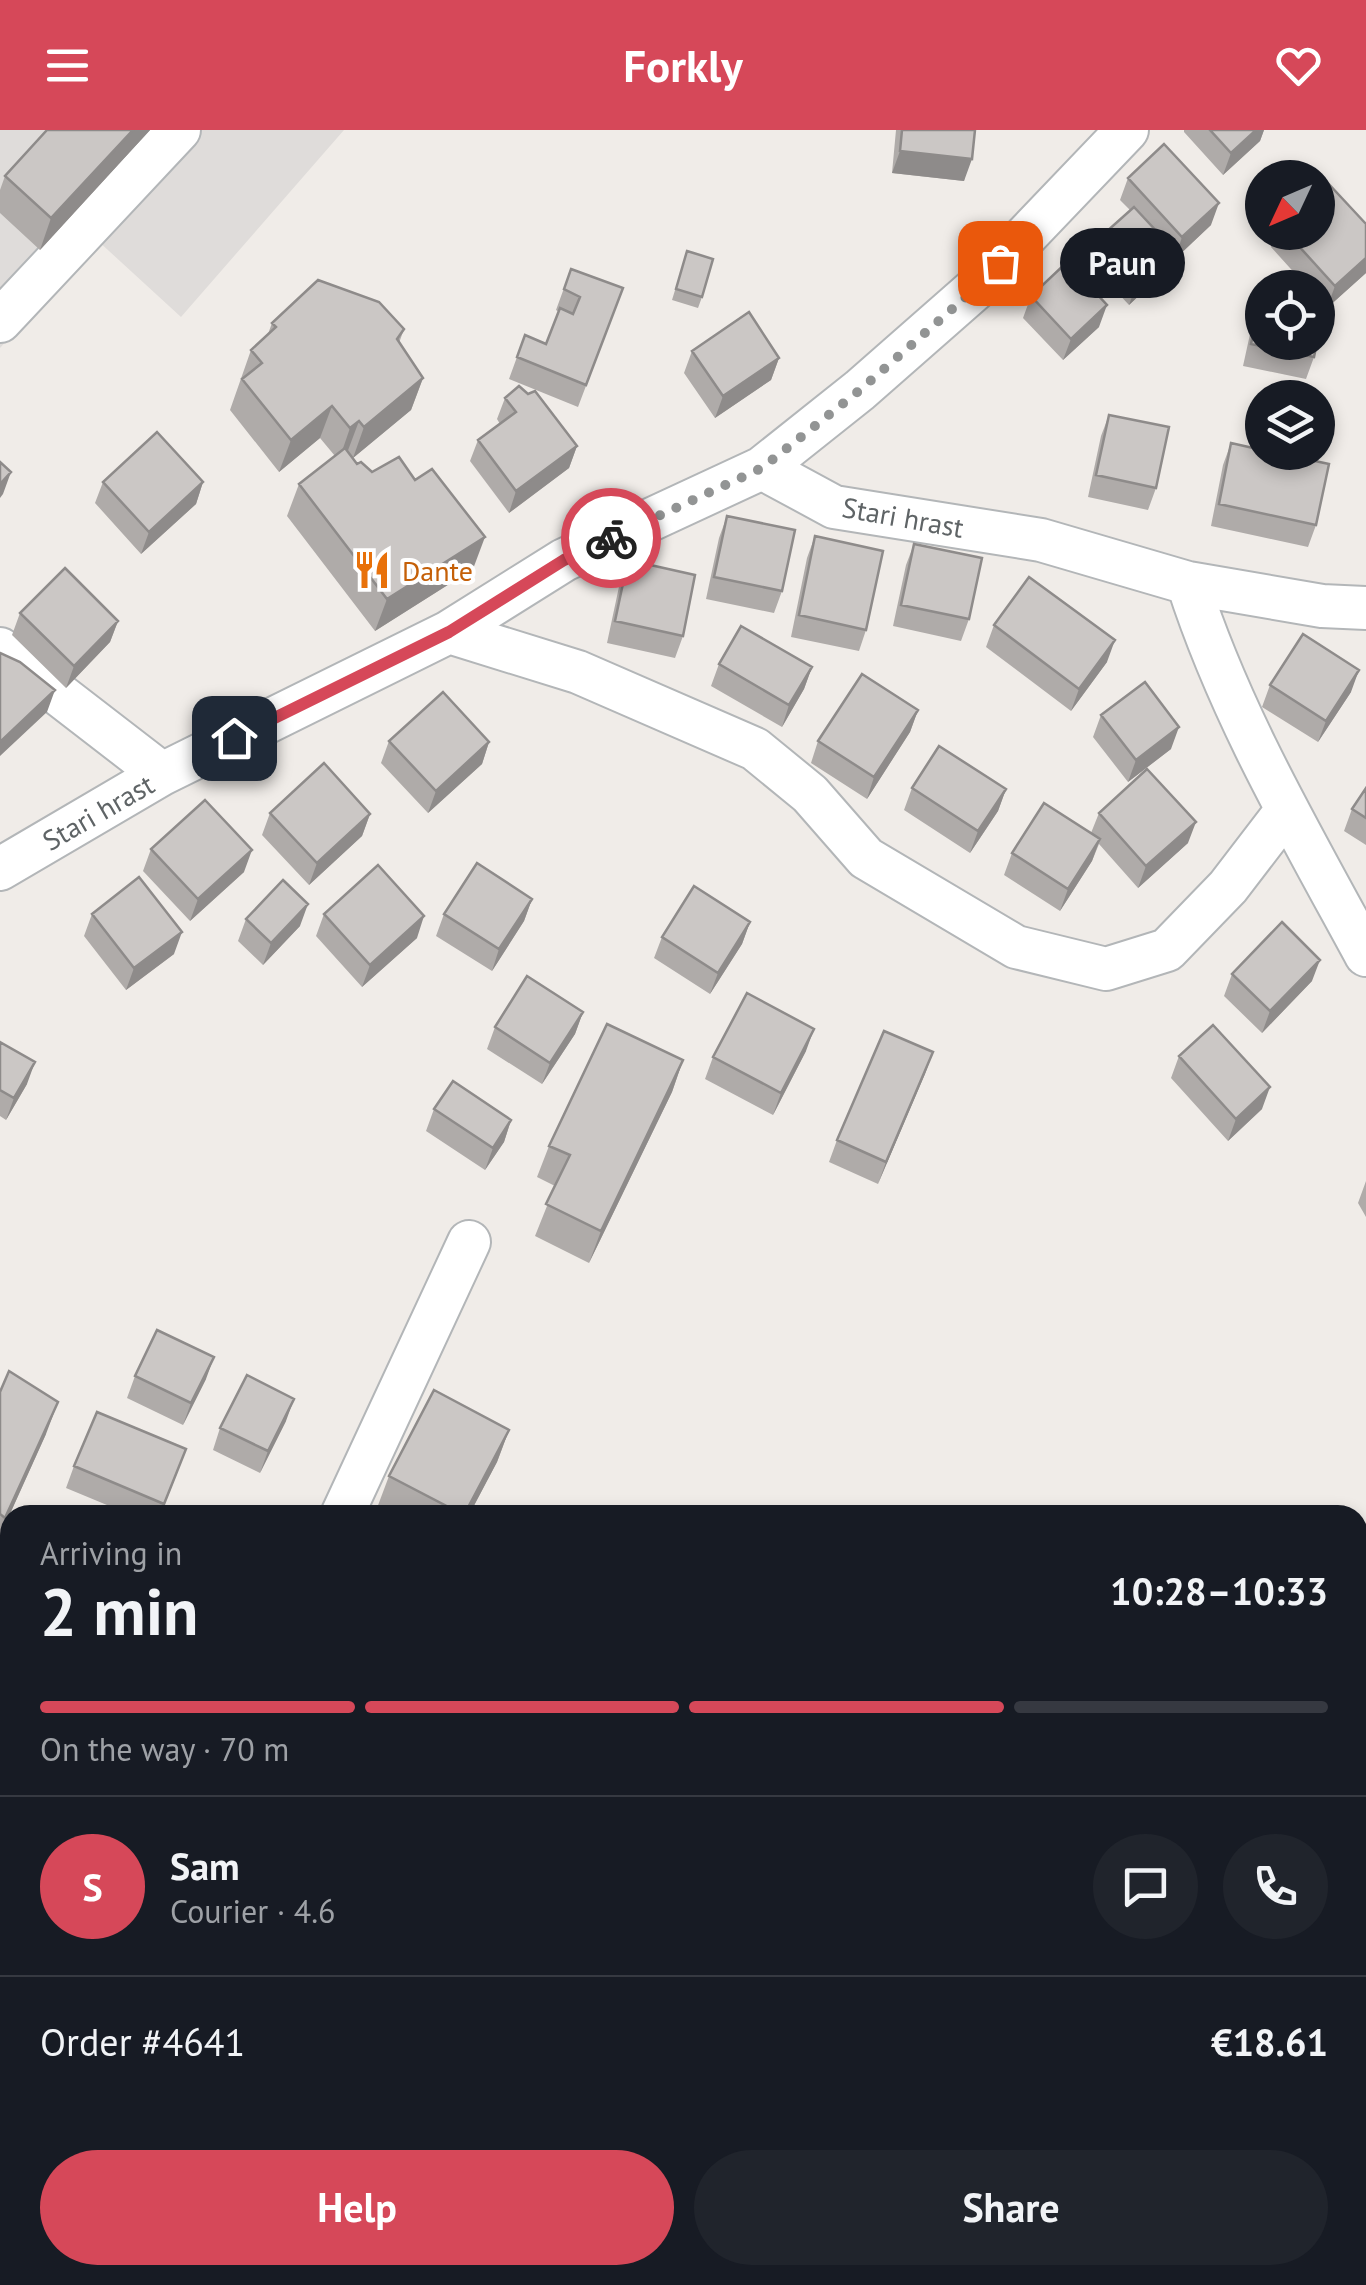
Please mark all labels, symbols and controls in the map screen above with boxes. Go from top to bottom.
text: Forkly [623,36,743,94]
icon: menu [40,38,95,93]
icon: heart [1271,38,1326,93]
north arrow [1245,160,1335,250]
map controls [1245,160,1335,470]
pin [958,221,1043,306]
callout: Paun [1060,228,1185,298]
icon: bag [973,236,1028,291]
text: Paun [1089,242,1156,284]
button: locate [1245,270,1335,360]
button: layers [1245,380,1335,470]
courier [561,488,661,588]
street label: Stari hrast [839,488,967,546]
icon: bike [584,511,639,566]
restaurant icon: Dante [351,549,393,591]
place label: Dante [402,552,473,589]
pin [192,696,277,781]
icon: home [207,711,262,766]
street label: Stari hrast [36,765,161,859]
text: Arriving in [40,1532,182,1574]
text: 10:28–10:33 [1110,1566,1328,1615]
text: 2 min [40,1569,199,1653]
text: On the way · 70 m [40,1728,289,1770]
button: chat [1093,1834,1198,1939]
button: phone [1223,1834,1328,1939]
text: Sam [170,1841,240,1890]
text: S [82,1862,103,1911]
text: Courier · 4.6 [170,1890,336,1932]
text: Order #4641 [40,2017,245,2066]
text: €18.61 [1211,2017,1328,2066]
button: Help [40,2150,674,2265]
button: Share [694,2150,1328,2265]

